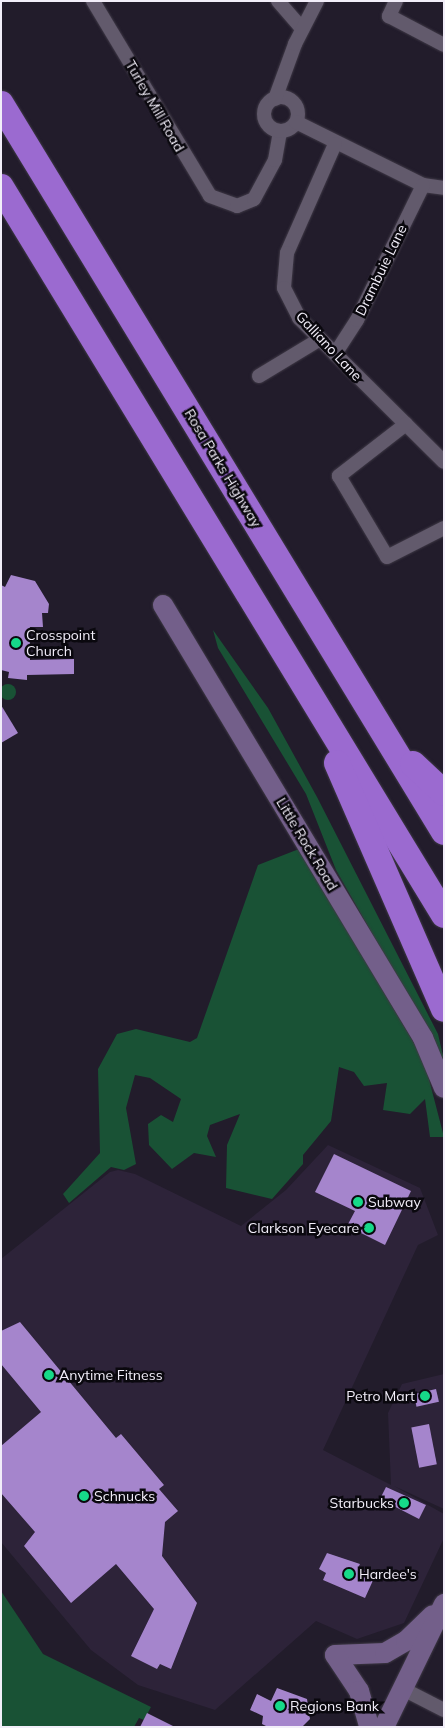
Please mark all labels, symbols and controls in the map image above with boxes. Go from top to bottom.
street label: Turley Mill Road [122,57,188,155]
street label: Drambuie Lane [352,222,410,318]
street label: Galliano Lane [293,308,365,384]
street label: Rosa Parks Highway [181,406,265,530]
place label: Crosspoint Church [26,627,95,660]
marker: Crosspoint Church [10,637,22,649]
street label: Little Rock Road [273,795,341,893]
place label: Subway [368,1194,421,1210]
marker: Subway [352,1196,364,1208]
place label: Clarkson Eyecare [248,1220,359,1236]
marker: Clarkson Eyecare [363,1222,375,1234]
place label: Anytime Fitness [59,1367,163,1383]
marker: Anytime Fitness [43,1369,55,1381]
place label: Petro Mart [346,1388,415,1404]
marker: Petro Mart [419,1390,431,1402]
place label: Schnucks [94,1488,155,1504]
marker: Schnucks [78,1490,90,1502]
place label: Starbucks [329,1495,394,1511]
marker: Starbucks [398,1497,410,1509]
place label: Hardee's [359,1566,417,1582]
marker: Hardee's [343,1568,355,1580]
place label: Regions Bank [290,1698,379,1714]
marker: Regions Bank [274,1700,286,1712]

